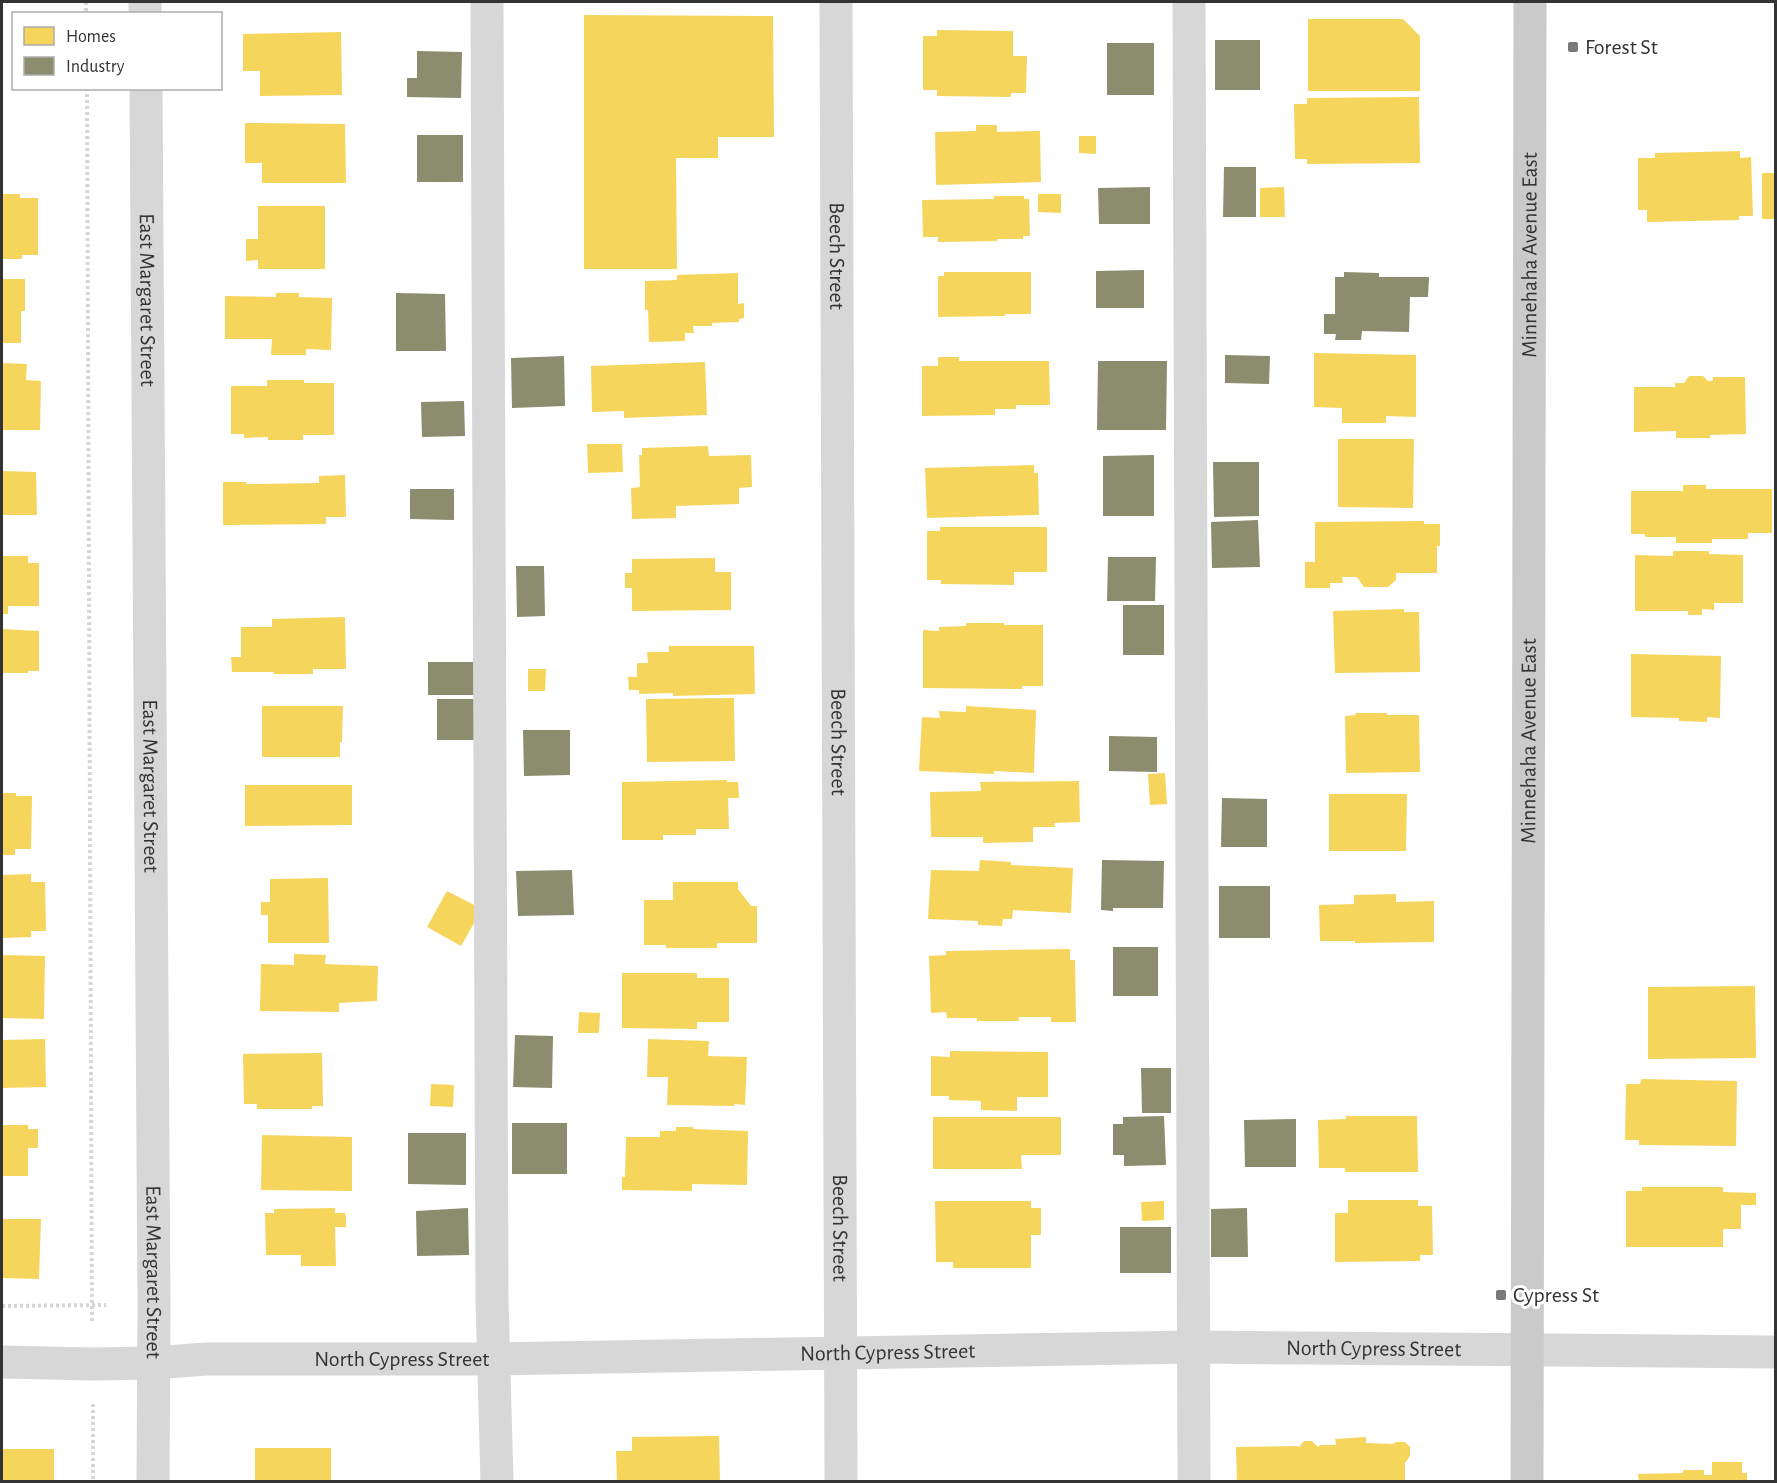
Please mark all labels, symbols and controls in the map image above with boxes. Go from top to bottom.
legend [12,12,222,90]
text: Homes [66,28,116,46]
place label: Forest St [1585,36,1658,58]
marker: Forest St [1566,40,1580,54]
text: Industry [66,58,125,76]
street label: Minnehaha Avenue East [1518,152,1541,358]
street label: Beech Street [826,202,848,310]
street label: East Margaret Street [136,213,159,387]
street label: Minnehaha Avenue East [1517,638,1540,844]
street label: Beech Street [827,688,850,796]
street label: East Margaret Street [139,699,162,873]
street label: Beech Street [829,1174,851,1282]
street label: East Margaret Street [142,1185,165,1359]
place label: Cypress St [1513,1284,1599,1306]
marker: Cypress St [1494,1288,1508,1302]
street label: North Cypress Street [1286,1337,1461,1360]
street label: North Cypress Street [800,1340,975,1365]
street label: North Cypress Street [314,1348,489,1370]

